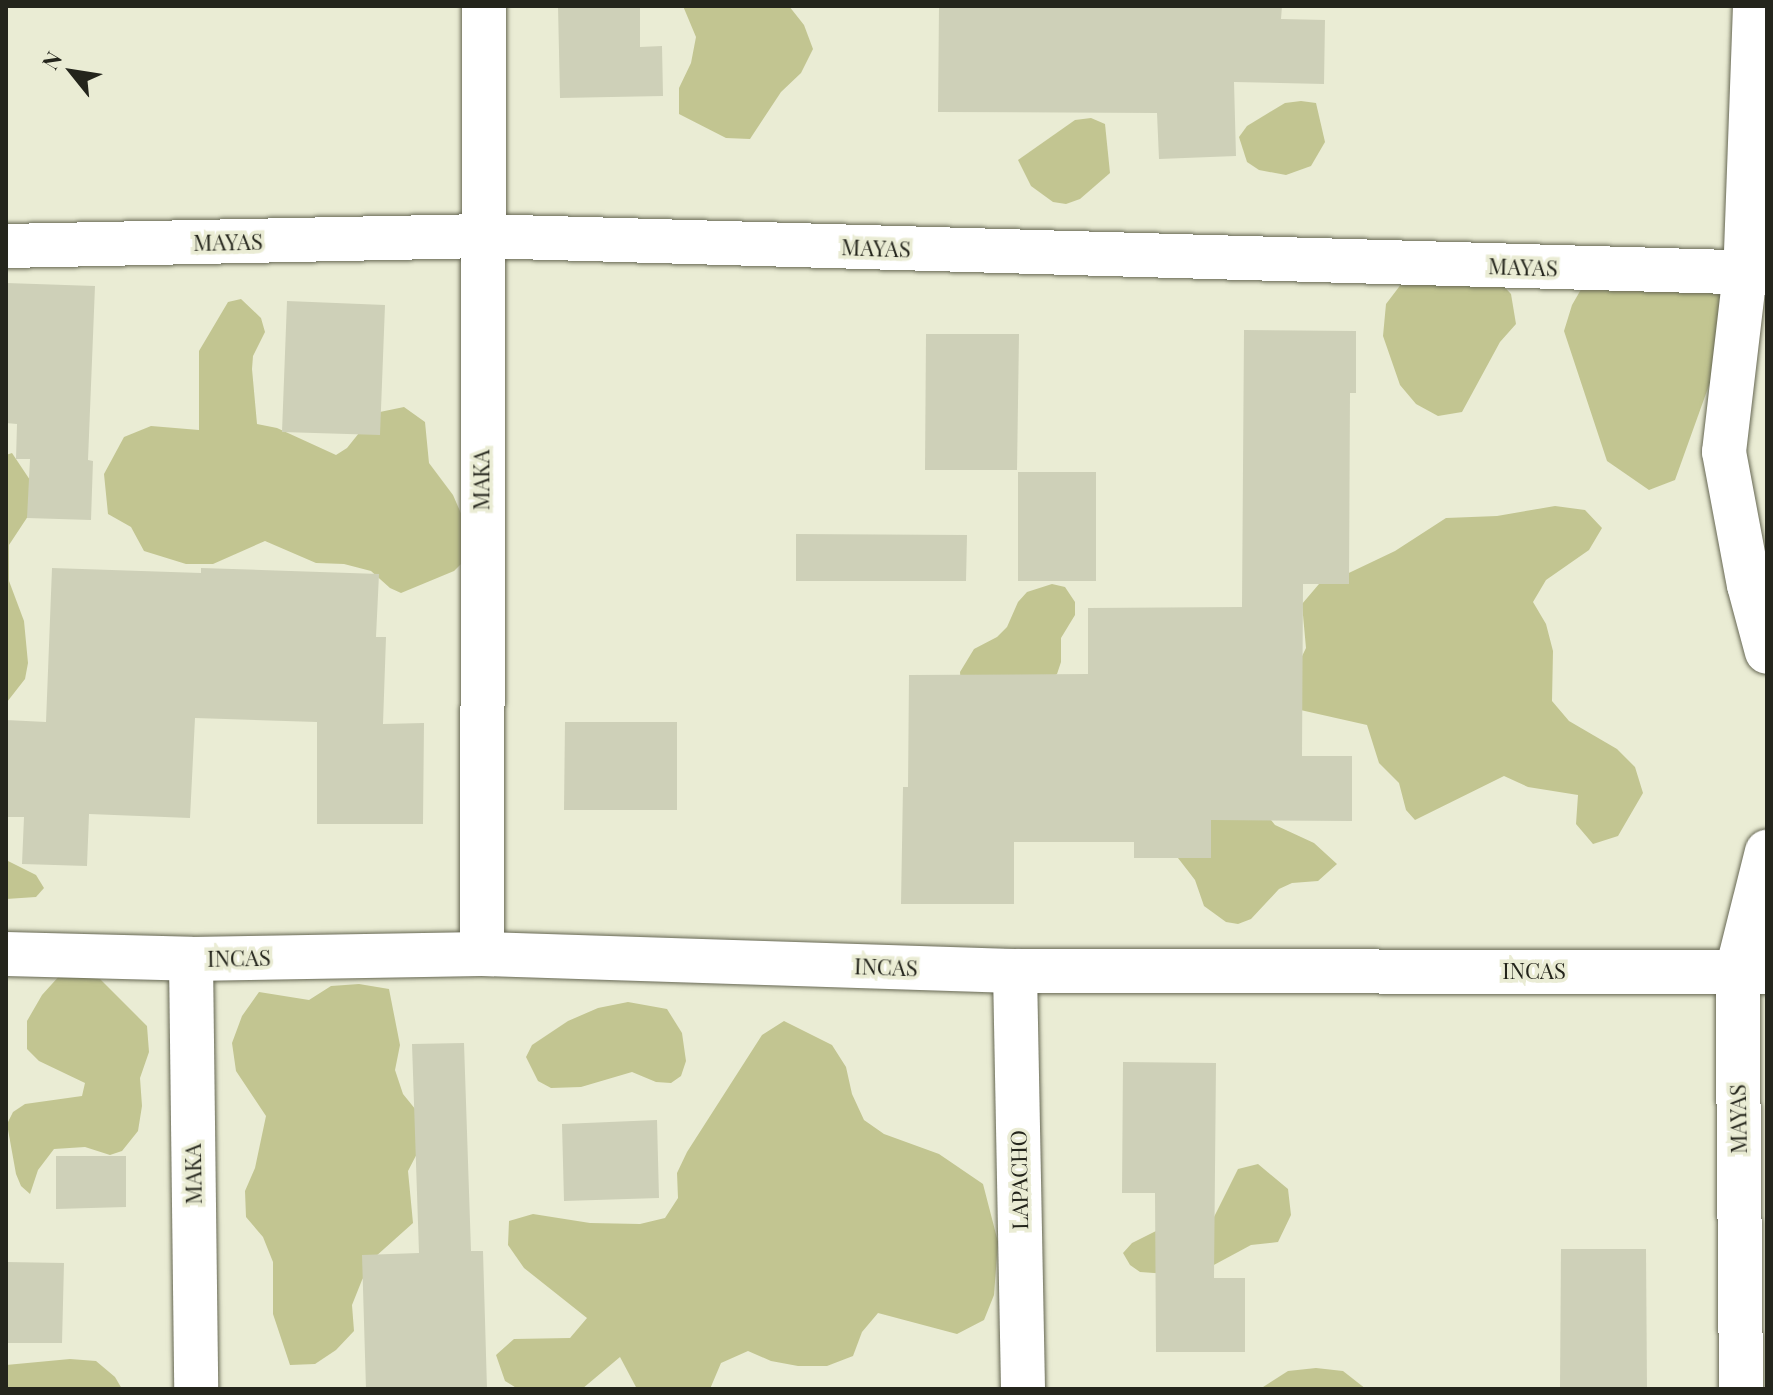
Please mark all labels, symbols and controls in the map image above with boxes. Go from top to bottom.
north arrow [32,32,112,112]
text: N [34,46,68,74]
street label: MAYAS [193,228,263,256]
street label: MAYAS [841,234,911,262]
street label: MAYAS [1488,253,1558,281]
street label: MAKA [468,450,494,510]
street label: INCAS [207,944,271,972]
street label: INCAS [854,953,918,981]
street label: INCAS [1502,958,1566,984]
street label: MAYAS [1724,1084,1752,1154]
street label: LAPACHO [1005,1130,1033,1230]
street label: MAKA [179,1143,207,1205]

